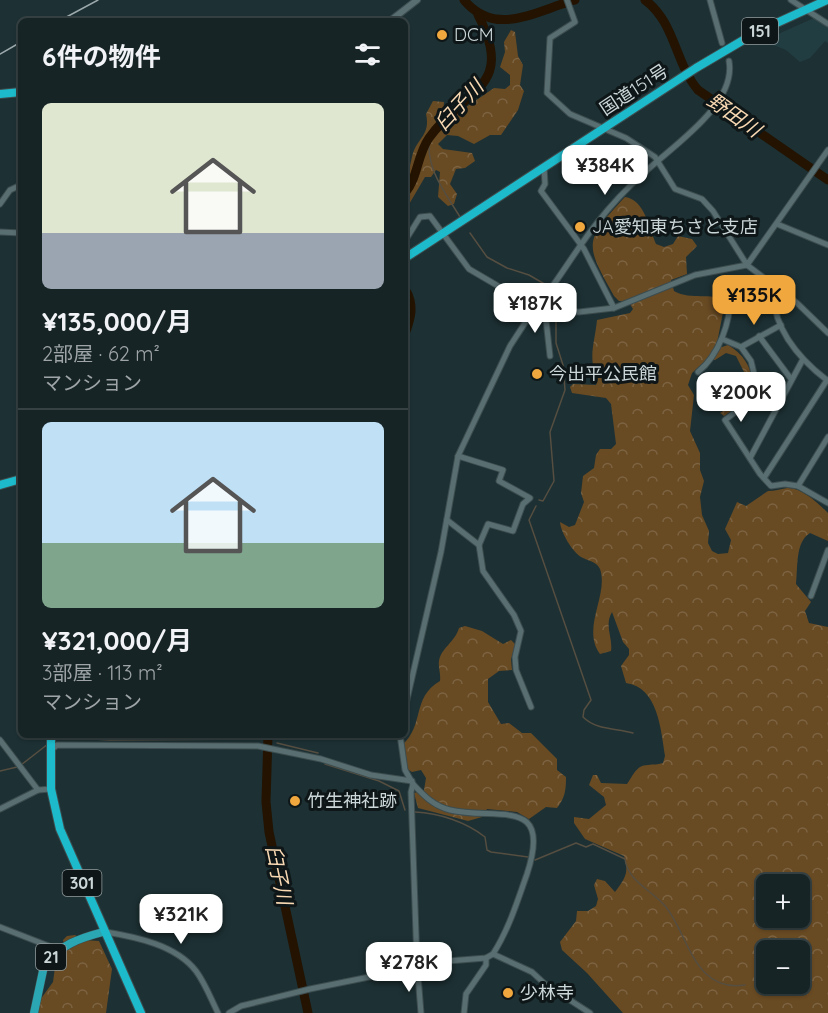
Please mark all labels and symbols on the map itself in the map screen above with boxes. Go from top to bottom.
road number: 151 [742,18,778,44]
place label: DCM [454,23,494,46]
marker: DCM [435,28,449,42]
street label: 国道151号 [595,59,672,120]
water label: 臼子川 [429,73,490,135]
water label: 野田川 [703,87,768,143]
pin: ¥384K [563,145,647,196]
place label: JA愛知東ちさと支店 [592,215,758,238]
marker: JA愛知東ちさと支店 [573,220,587,234]
pin: ¥135K [712,275,796,326]
pin: ¥187K [493,283,577,334]
place label: 今出平公民館 [549,362,657,385]
marker: 今出平公民館 [530,367,544,381]
pin: ¥200K [699,372,783,423]
place label: 竹生神社跡 [307,789,397,812]
marker: 竹生神社跡 [288,794,302,808]
water label: 臼子川 [261,843,298,909]
road number: 301 [62,870,101,896]
pin: ¥321K [139,894,223,945]
pin: ¥278K [367,942,451,993]
road number: 21 [36,944,66,970]
place label: 少林寺 [520,981,574,1004]
marker: 少林寺 [501,986,515,1000]

